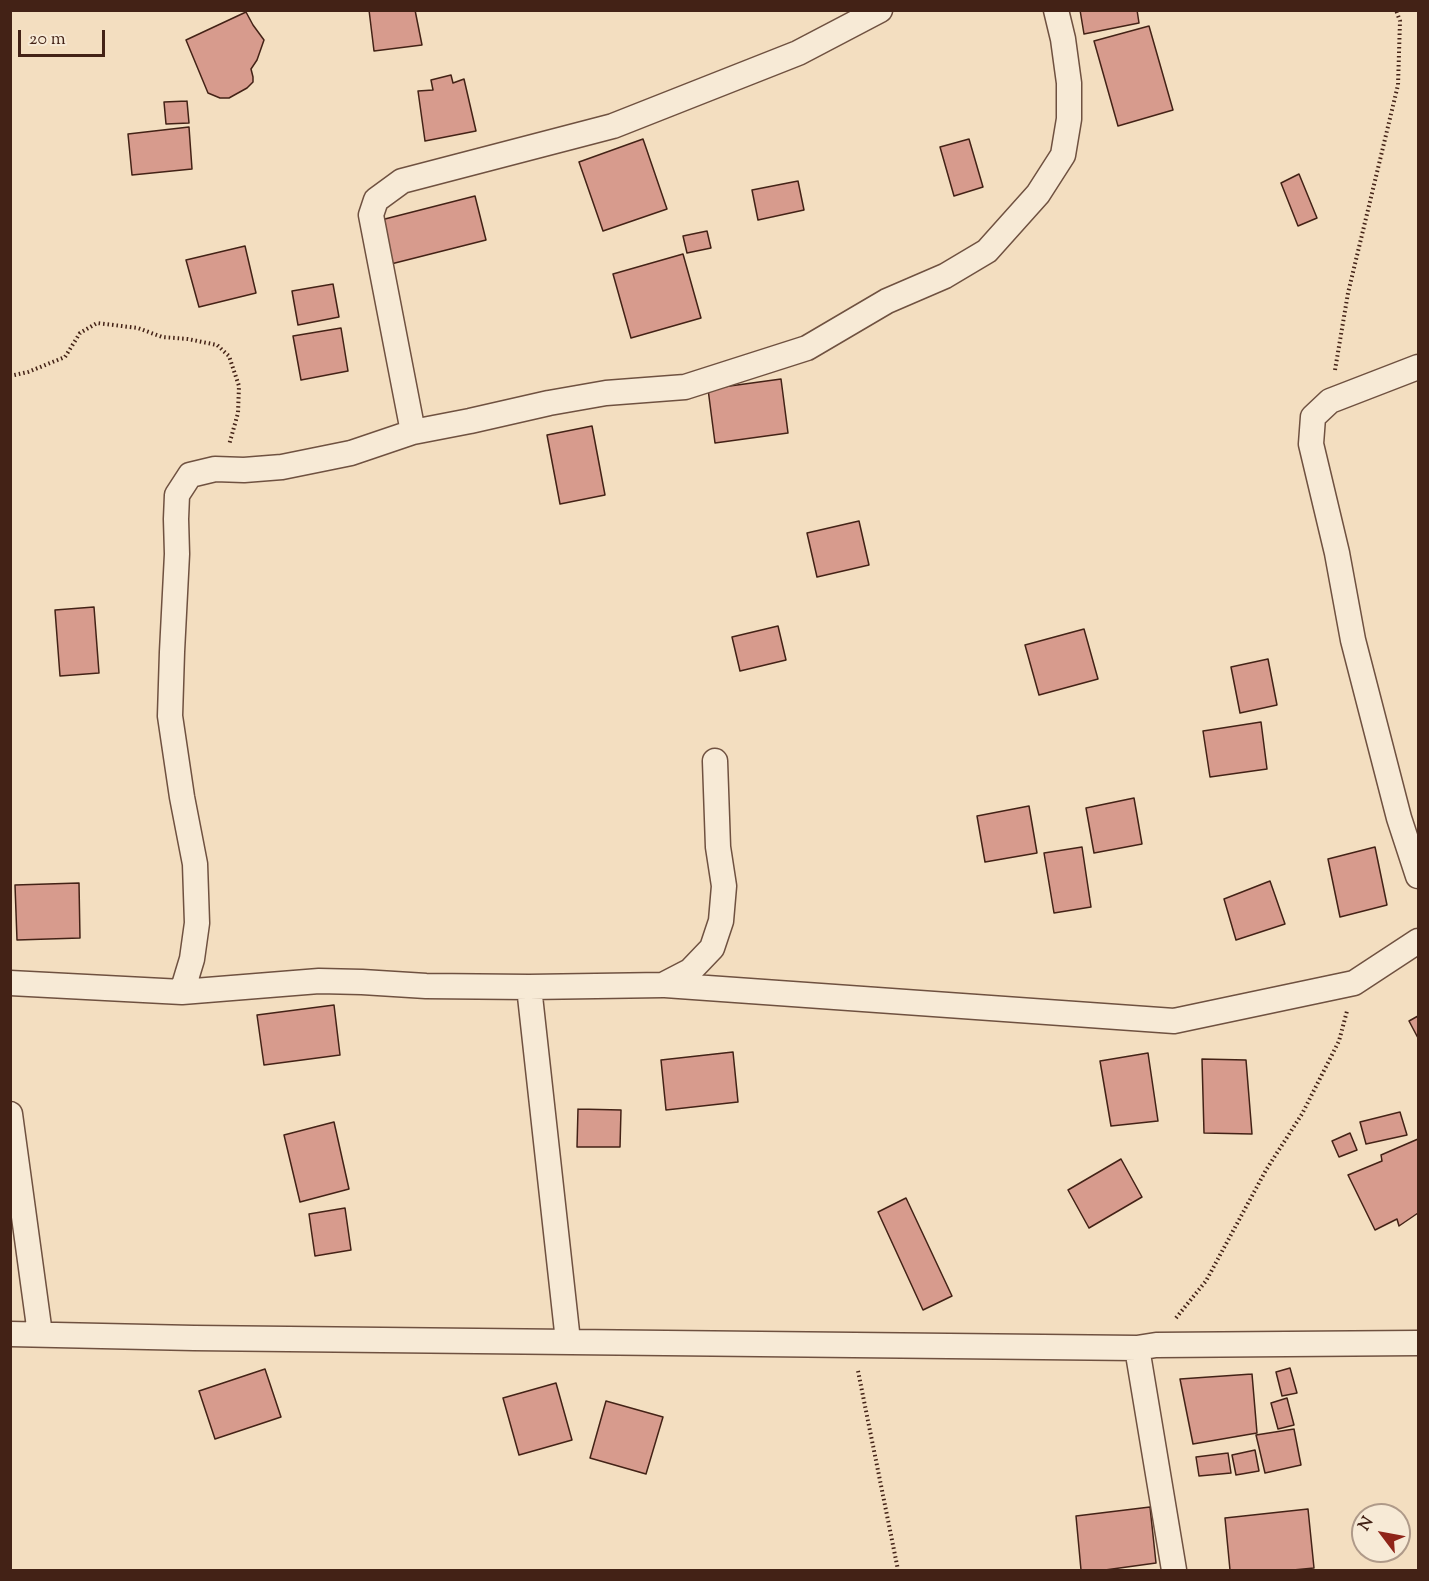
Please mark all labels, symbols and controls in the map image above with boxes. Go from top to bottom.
scale bar [21,18,108,56]
text: 20 m [29,27,66,53]
north arrow [1351,1503,1411,1563]
text: N [1354,1513,1380,1536]

